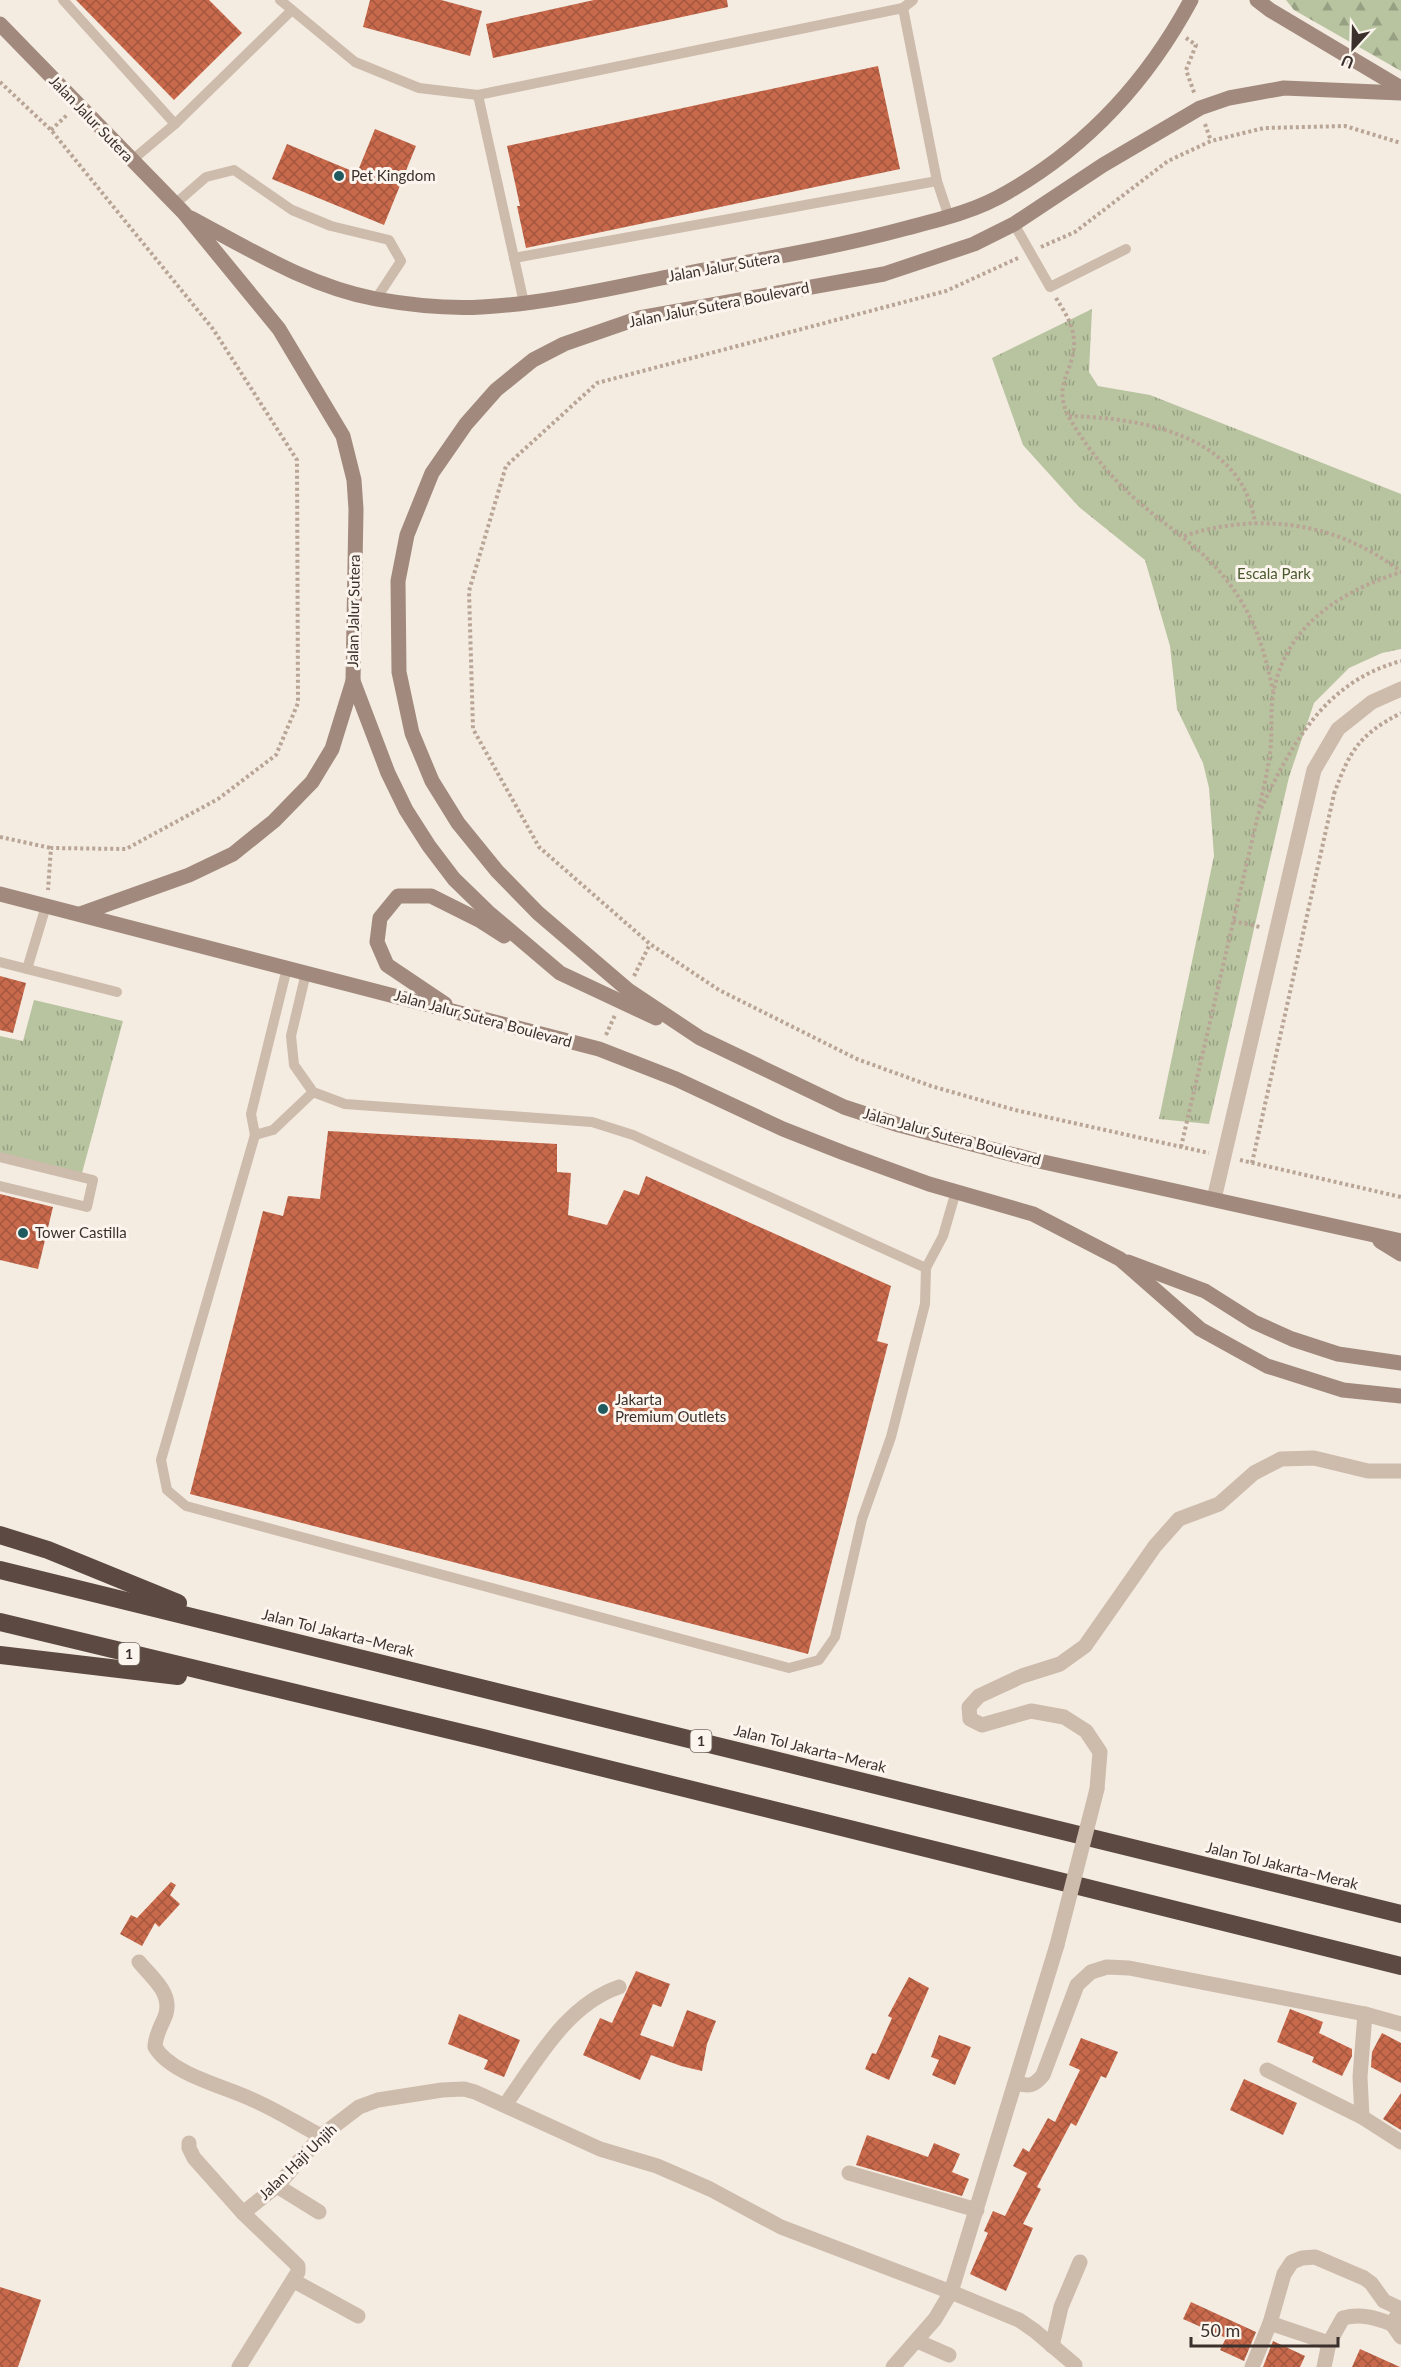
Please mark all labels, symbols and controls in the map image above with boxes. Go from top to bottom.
north arrow [1323,18,1383,78]
text: U [1338,51,1356,73]
street label: Jalan Jalur Sutera [46,71,137,165]
place label: Pet Kingdom [351,166,436,184]
marker: Pet Kingdom [332,169,346,183]
street label: Jalan Jalur Sutera [667,247,781,285]
street label: Jalan Jalur Sutera Boulevard [627,278,810,330]
street label: Jalan Jalur Sutera [343,554,363,668]
park label: Escala Park [1237,564,1311,582]
street label: Jalan Jalur Sutera Boulevard [392,986,574,1050]
street label: Jalan Jalur Sutera Boulevard [861,1104,1043,1168]
place label: Tower Castilla [35,1223,127,1241]
marker: Tower Castilla [16,1226,30,1240]
place label: Jakarta Premium Outlets [615,1390,726,1425]
marker: Jakarta Premium Outlets [596,1402,610,1416]
street label: Jalan Tol Jakarta–Merak [260,1604,417,1660]
road number: 1 [118,1643,140,1665]
street label: Jalan Tol Jakarta–Merak [732,1720,889,1776]
road number: 1 [690,1730,712,1752]
street label: Jalan Tol Jakarta–Merak [1204,1837,1361,1893]
street label: Jalan Haji Unjih [255,2120,340,2203]
scale bar [1191,2310,1338,2348]
text: 50 m [1200,2319,1240,2341]

